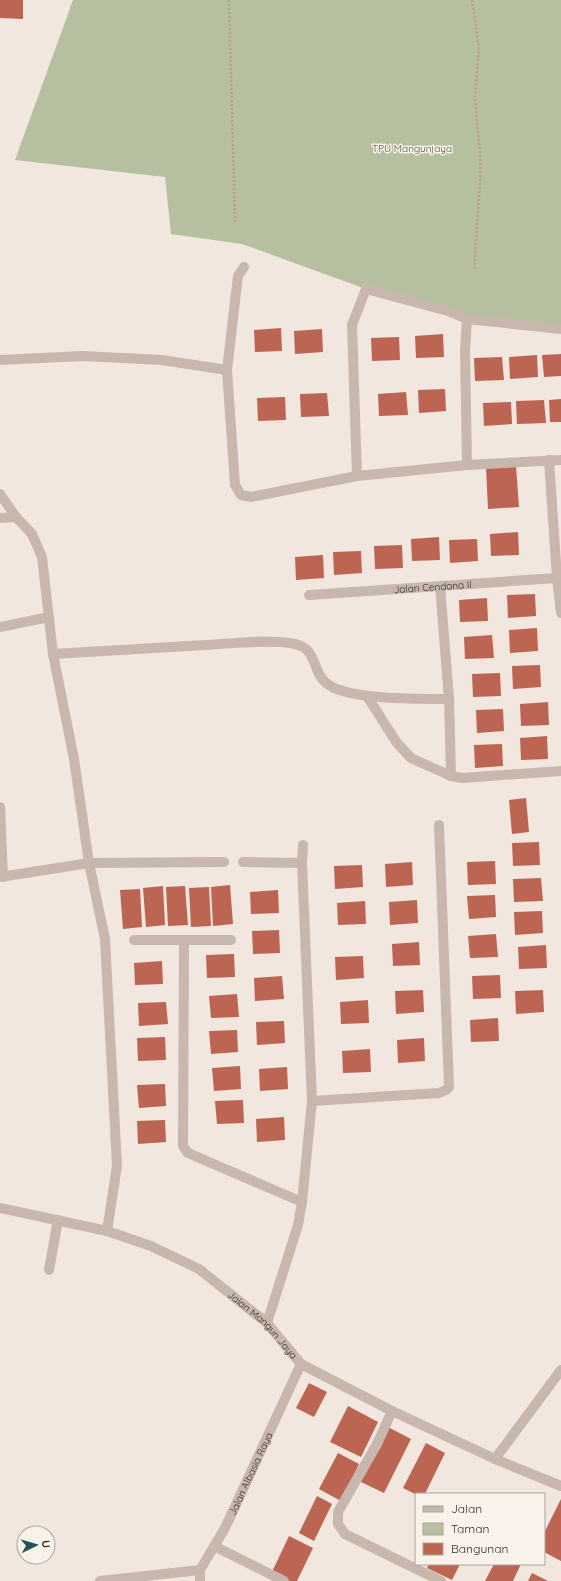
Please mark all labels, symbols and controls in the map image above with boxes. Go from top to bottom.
park label: TPU Mangunjaya [372,142,452,155]
street label: Jalan Cendana II [393,577,472,596]
street label: Jalan Mangun Jaya [225,1288,300,1361]
street label: Jalan Albasia Raya [226,1430,275,1517]
legend [415,1493,545,1565]
text: Jalan [451,1501,482,1516]
text: Taman [451,1521,489,1536]
north arrow [16,1525,56,1565]
text: U [39,1540,53,1549]
text: Bangunan [451,1541,508,1556]

